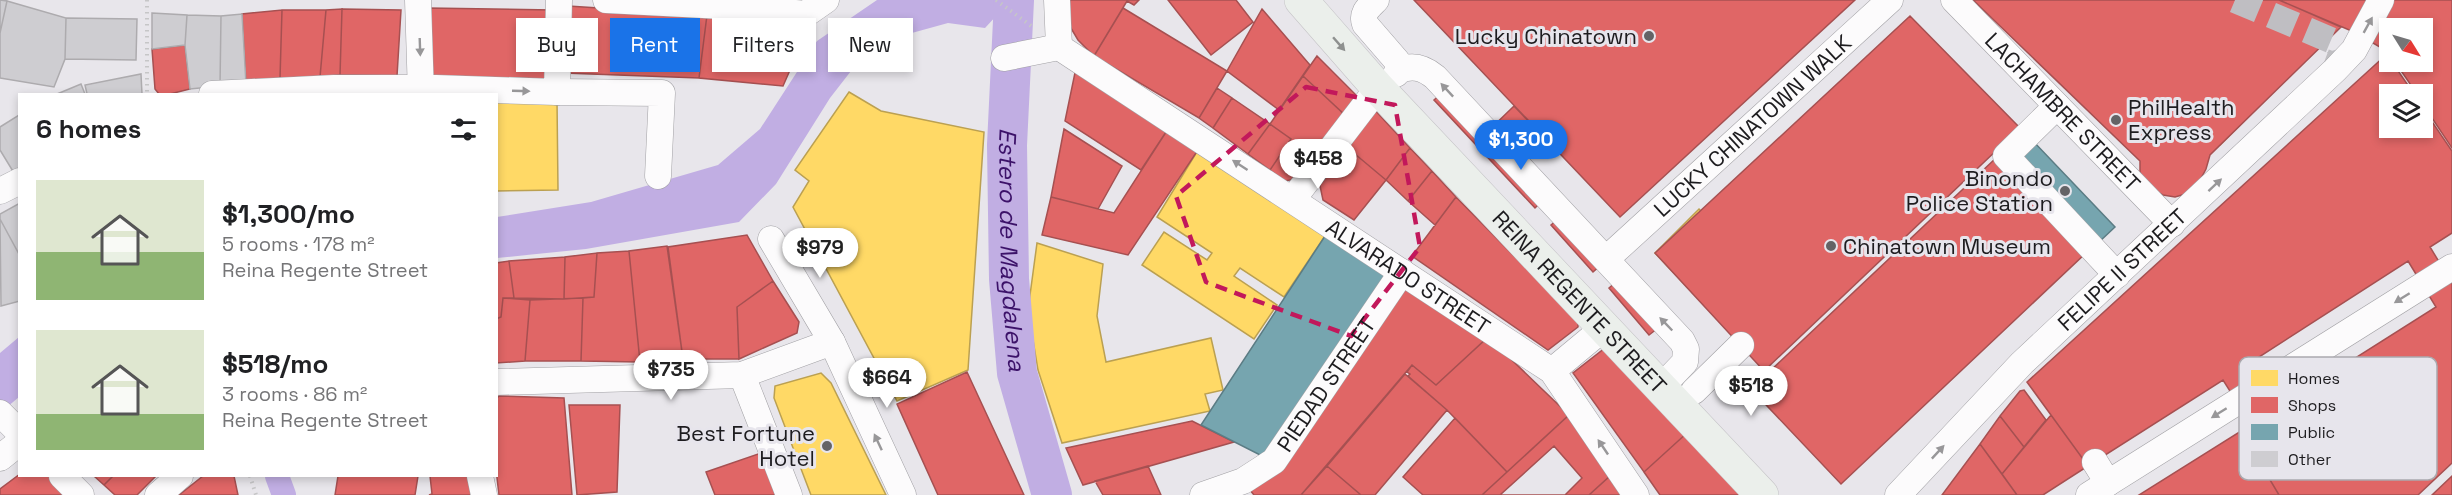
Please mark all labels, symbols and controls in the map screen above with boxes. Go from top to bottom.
one-way arrow [2363,16,2373,33]
chip: Buy [516,18,598,72]
chip: Rent [610,18,700,72]
chip: Filters [712,18,816,72]
chip: New [828,18,913,72]
north arrow [2379,18,2433,72]
map controls [2379,18,2433,138]
place label: Lucky Chinatown [1455,22,1637,50]
street label: LACHAMBRE STREET [1979,26,2146,197]
street label: LUCKY CHINATOWN WALK [1648,28,1857,223]
marker: Lucky Chinatown [1642,29,1656,43]
one-way arrow [1333,36,1346,52]
one-way arrow [415,38,424,57]
one-way arrow [1440,82,1454,97]
button: layers [2379,84,2433,138]
one-way arrow [512,86,531,95]
place label: PhilHealth Express [2128,93,2235,146]
text: 6 homes [36,112,141,146]
icon: filters [447,113,480,146]
marker: PhilHealth Express [2109,113,2123,127]
pin: $1,300 [1472,120,1570,171]
text: $1,300 [1488,126,1554,152]
water label: Estero de Magdalena [992,127,1033,373]
pin: $458 [1282,139,1354,190]
text: $458 [1294,145,1342,171]
one-way arrow [1232,160,1248,171]
place label: Binondo Police Station [1906,164,2053,217]
one-way arrow [2208,178,2222,192]
marker: Binondo Police Station [2058,184,2072,198]
text: $1,300/mo [222,197,355,231]
street label: FELIPE II STREET [2052,202,2192,337]
icon: home [84,204,156,276]
street label: REINA REGENTE STREET [1487,204,1673,399]
street label: ALVARADO STREET [1321,213,1496,341]
pin: $979 [784,228,856,279]
text: 5 rooms · 178 m² [222,231,374,257]
place label: Chinatown Museum [1843,232,2051,260]
text: $979 [796,234,844,260]
marker: Chinatown Museum [1824,239,1838,253]
text: Reina Regente Street [222,257,428,283]
one-way arrow [2394,293,2411,304]
street label: PIEDAD STREET [1270,311,1382,457]
one-way arrow [1659,317,1673,332]
text: $518/mo [222,347,328,381]
pin: $735 [635,350,707,401]
icon: home [84,354,156,426]
text: $735 [647,356,695,382]
legend [2239,357,2437,480]
pin: $664 [851,358,923,409]
text: $664 [862,364,912,390]
pin: $518 [1715,366,1787,417]
text: Homes [2288,368,2340,389]
text: $518 [1729,372,1773,398]
text: 3 rooms · 86 m² [222,381,367,407]
text: Shops [2288,395,2336,416]
text: Reina Regente Street [222,407,428,433]
one-way arrow [2211,408,2228,419]
place label: Best Fortune Hotel [677,419,815,472]
text: Public [2288,422,2335,443]
one-way arrow [873,432,883,450]
one-way arrow [1598,438,1609,455]
marker: Best Fortune Hotel [820,439,834,453]
one-way arrow [1931,445,1945,460]
text: Other [2288,449,2331,470]

